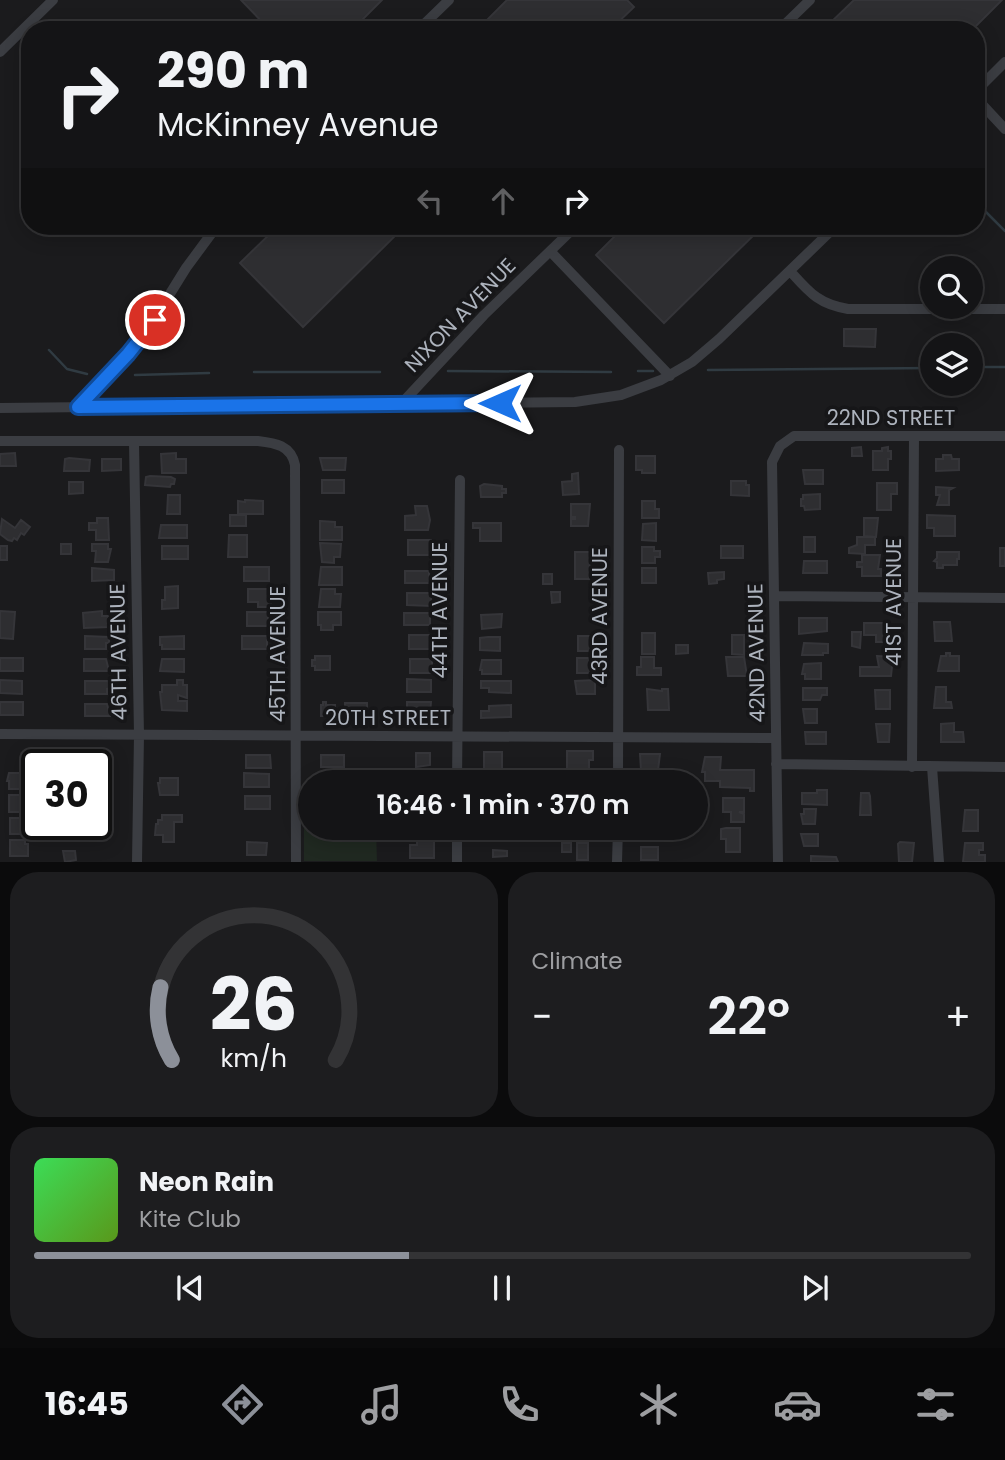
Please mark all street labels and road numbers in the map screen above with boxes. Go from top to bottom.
street label: NIXON AVENUE [398,251,522,379]
street label: 22ND STREET [827,403,955,432]
street label: 41ST AVENUE [879,538,908,666]
street label: 44TH AVENUE [425,542,454,678]
street label: 43RD AVENUE [585,547,614,685]
street label: 46TH AVENUE [102,583,134,721]
street label: 42ND AVENUE [740,583,772,723]
street label: 45TH AVENUE [263,586,292,722]
street label: 20TH STREET [325,703,451,732]

